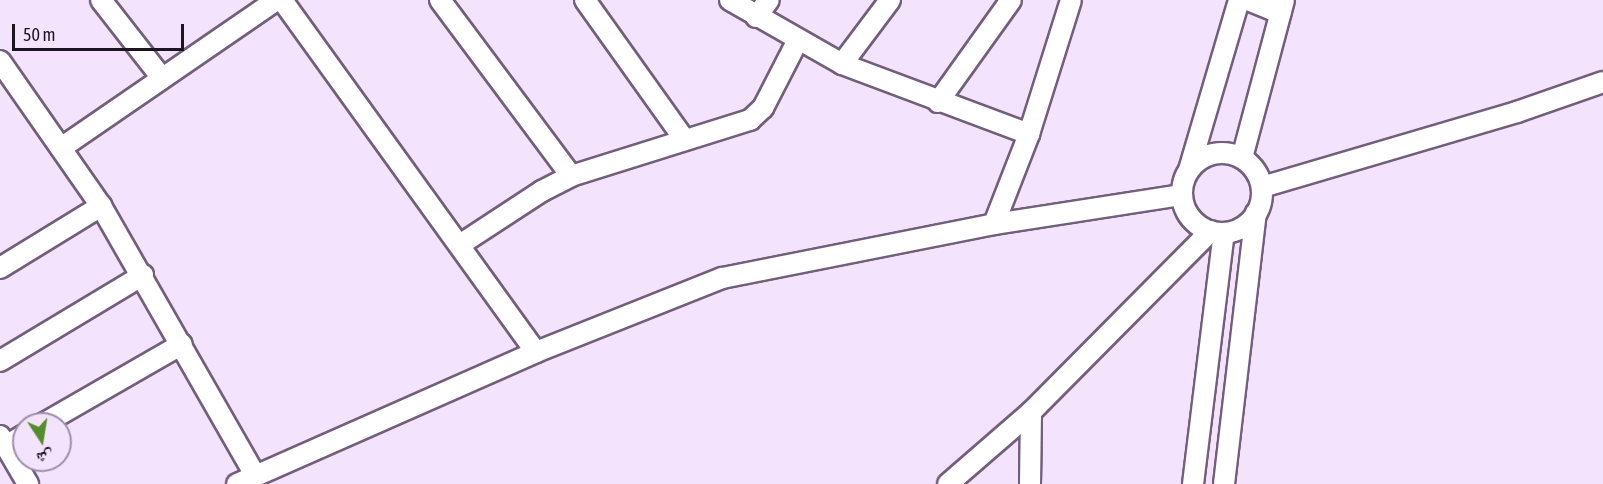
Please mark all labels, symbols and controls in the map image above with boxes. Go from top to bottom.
scale bar [15,12,188,50]
text: 50 m [23,24,55,45]
north arrow [12,412,72,472]
text: ش [35,447,56,468]

